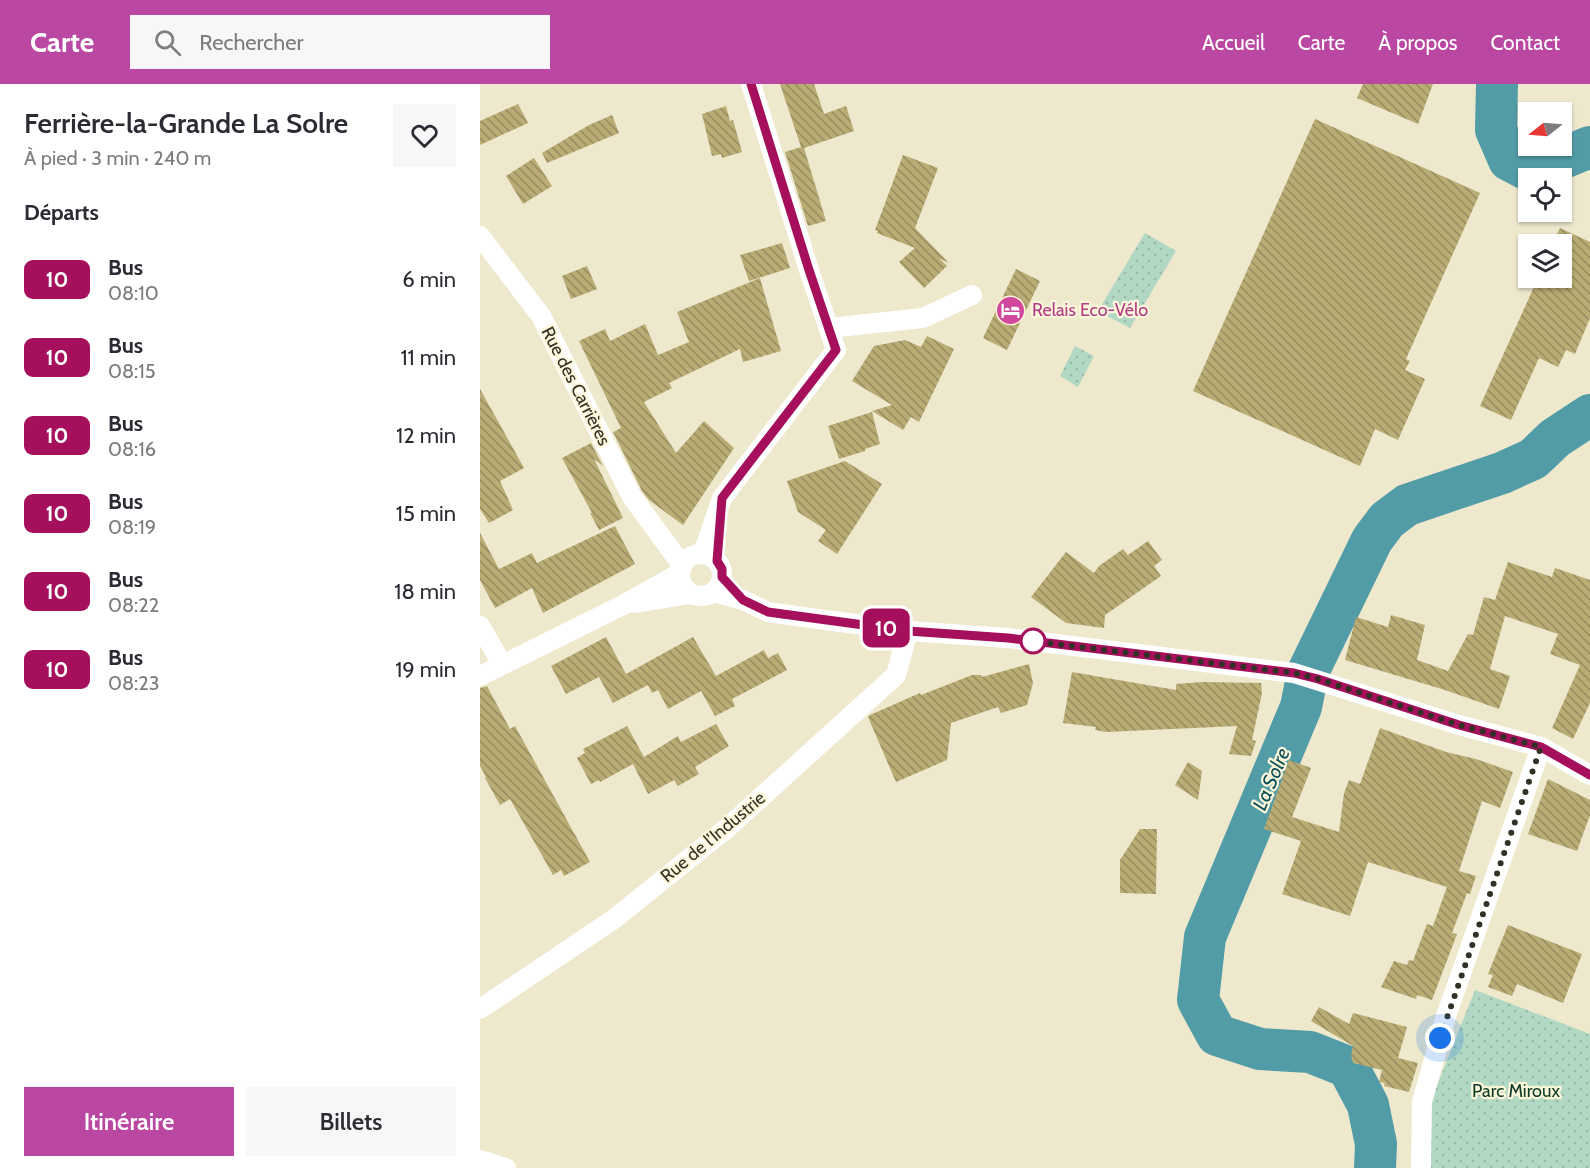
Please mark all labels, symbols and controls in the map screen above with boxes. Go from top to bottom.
search box [130,15,550,69]
text: Carte [30,25,94,59]
icon: search [151,26,184,59]
text: Rechercher [199,29,303,56]
text: Accueil [1202,30,1265,55]
text: Carte [1298,30,1345,55]
text: À propos [1378,30,1457,55]
text: Contact [1490,30,1560,55]
north arrow [1518,102,1572,156]
map controls [1518,102,1572,288]
button: heart [393,104,456,167]
text: Ferrière-la-Grande La Solre [24,106,348,140]
text: À pied · 3 min · 240 m [24,146,211,170]
button: locate [1518,168,1572,222]
text: Départs [24,199,99,226]
button: layers [1518,234,1572,288]
text: Bus [108,254,143,281]
text: 6 min [402,266,456,293]
text: 10 [46,267,68,292]
text: 08:10 [108,281,159,305]
hotel icon: Relais Eco-Vélo [995,294,1027,326]
place label: Relais Eco-Vélo [1032,299,1148,321]
street label: Rue des Carrières [537,323,615,449]
text: Bus [108,332,143,359]
text: 11 min [400,344,456,371]
text: 10 [46,345,68,370]
text: 08:15 [108,359,156,383]
text: Bus [108,410,143,437]
text: 12 min [396,422,456,449]
text: 10 [46,423,68,448]
text: 08:16 [108,437,156,461]
text: Bus [108,488,143,515]
text: 15 min [396,500,456,527]
text: 10 [46,501,68,526]
text: 08:19 [108,515,156,539]
text: Bus [108,566,143,593]
text: 18 min [394,578,456,605]
text: 10 [46,579,68,604]
text: 08:22 [108,593,159,617]
line badge: 10 [859,608,913,648]
text: 10 [875,616,897,641]
unlabelled marker [1020,628,1046,654]
text: Bus [108,644,143,671]
text: 19 min [395,656,456,683]
text: 10 [46,657,68,682]
text: 08:23 [108,671,160,695]
water label: La Solre [1247,744,1295,814]
street label: Rue de l'Industrie [656,787,770,887]
your location [1425,1023,1455,1053]
park label: Parc Miroux [1472,1080,1560,1102]
button: Itinéraire [24,1087,234,1156]
button: Billets [246,1087,456,1156]

